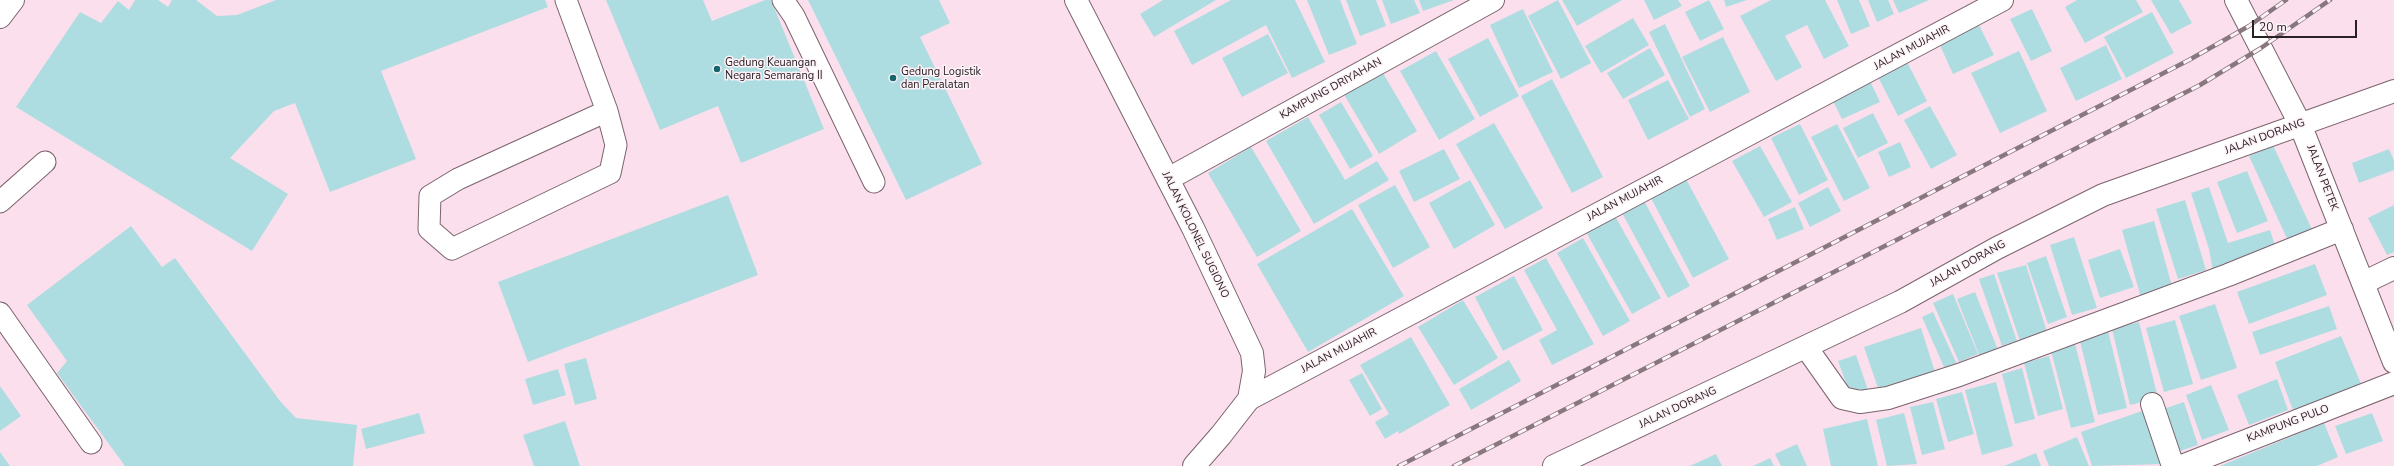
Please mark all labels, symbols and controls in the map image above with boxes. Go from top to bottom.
scale bar [2254,12,2359,38]
text: 20 m [2259,19,2287,35]
street label: JALAN MUJAHIR [1872,23,1952,73]
street label: KAMPUNG DRIYAHAN [1278,55,1384,123]
place label: Gedung Keuangan Negara Semarang II [725,56,823,82]
marker: Gedung Keuangan Negara Semarang II [712,64,722,74]
place label: Gedung Logistik dan Peralatan [901,65,981,91]
marker: Gedung Logistik dan Peralatan [888,73,898,83]
street label: JALAN DORANG [2223,116,2307,158]
street label: JALAN PETEK [2303,143,2341,213]
street label: JALAN KOLONEL SUGIONO [1159,170,1231,300]
street label: JALAN MUJAHIR [1585,174,1665,224]
street label: JALAN DORANG [1928,238,2008,290]
street label: JALAN MUJAHIR [1299,326,1379,376]
street label: JALAN DORANG [1637,384,1719,432]
street label: KAMPUNG PULO [2245,402,2331,446]

